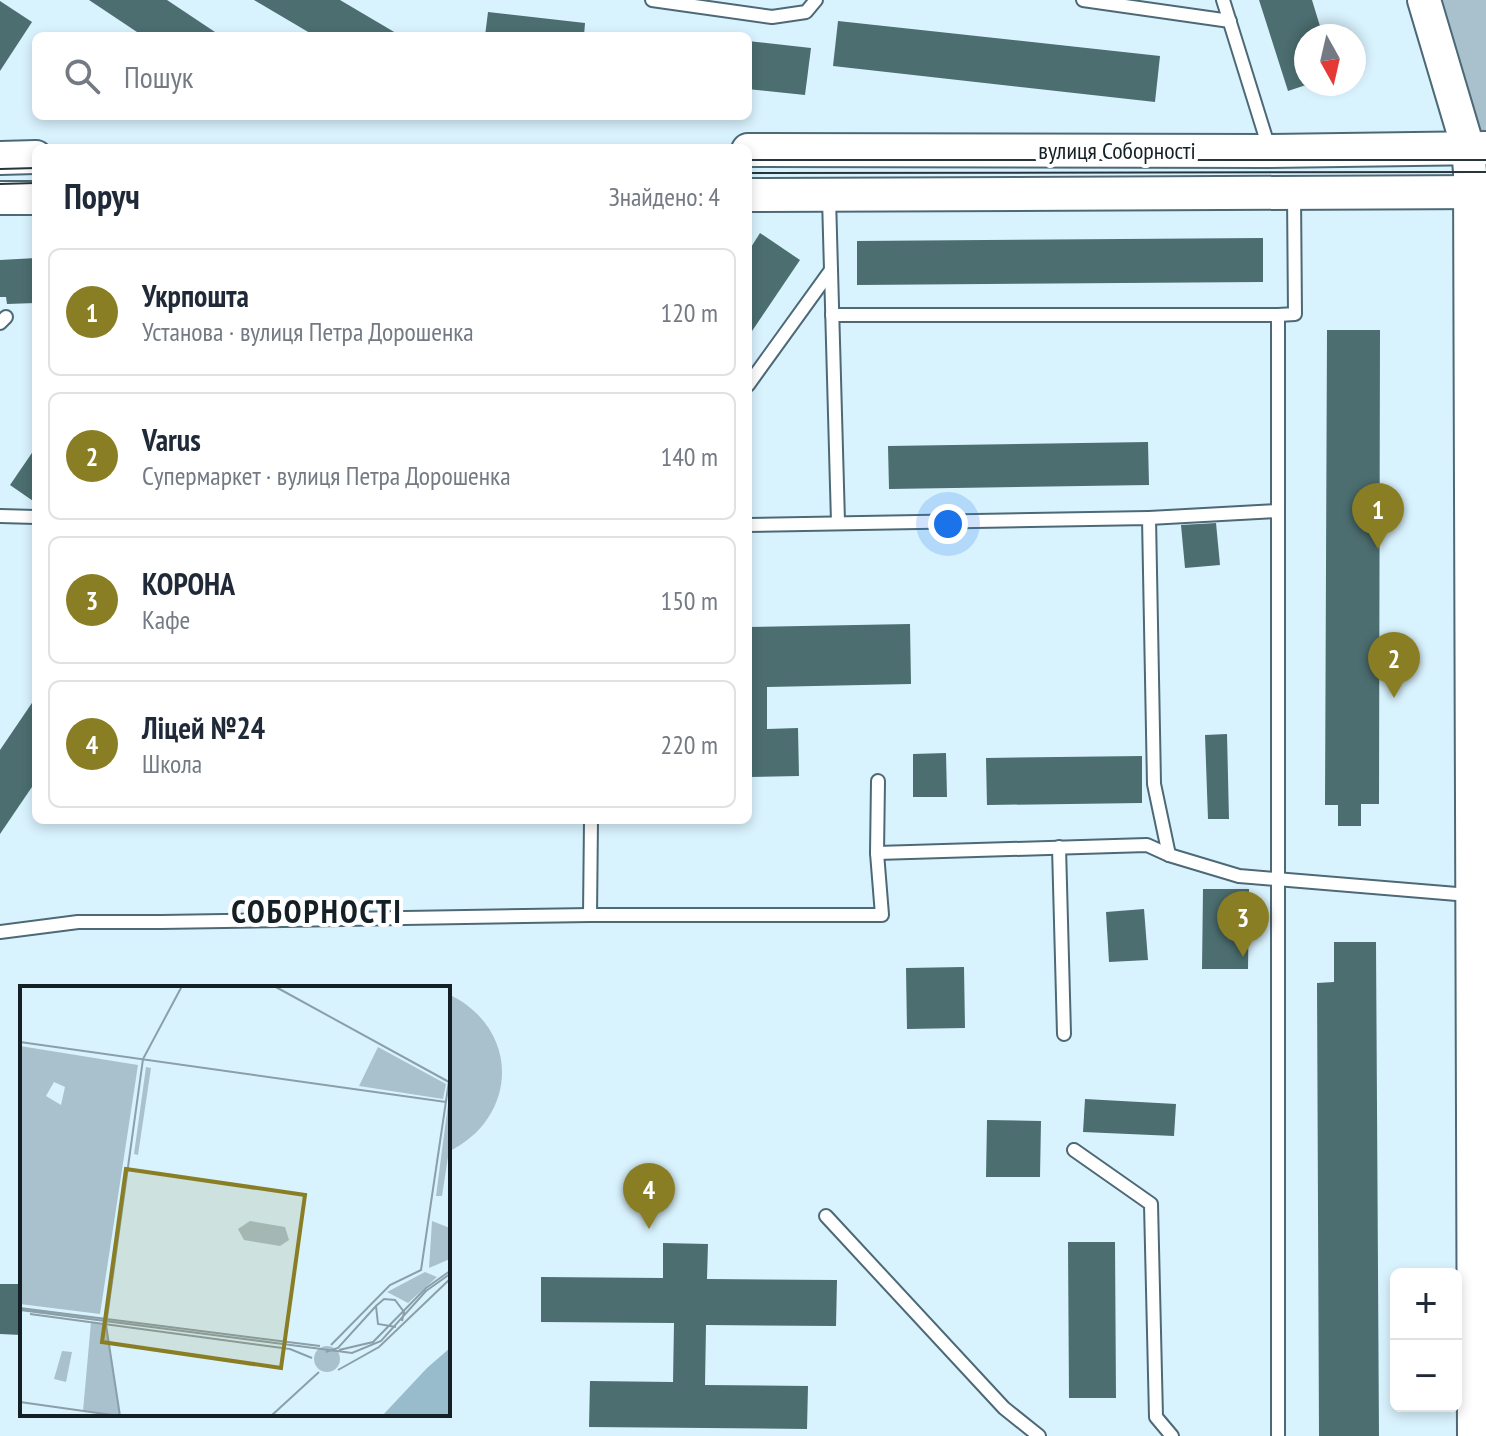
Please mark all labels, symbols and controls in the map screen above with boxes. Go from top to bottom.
north arrow [1294,24,1366,96]
search box [32,32,752,120]
icon: search [60,54,104,98]
text: Пошук [124,57,193,96]
street label: вулиця Соборності [1038,135,1196,166]
text: Поруч [64,174,140,218]
text: Знайдено: 4 [608,180,720,213]
text: Укрпошта [142,276,249,315]
text: 1 [86,296,98,329]
text: 120 m [660,296,718,329]
text: Установа · вулиця Петра Дорошенка [142,315,474,348]
text: Varus [142,420,201,459]
text: 2 [86,440,98,473]
text: 140 m [660,440,718,473]
text: Супермаркет · вулиця Петра Дорошенка [142,459,511,492]
pin: 1 [1352,483,1404,549]
your location [928,504,968,544]
text: КОРОНА [142,564,235,603]
text: 3 [86,584,98,617]
text: 150 m [660,584,718,617]
text: Кафе [142,603,190,636]
pin: 2 [1368,632,1420,698]
text: Ліцей №24 [142,708,265,747]
text: 4 [86,728,98,761]
text: 220 m [660,728,718,761]
text: Школа [142,747,202,780]
district label: СОБОРНОСТІ [231,890,403,932]
pin: 3 [1217,891,1269,957]
inset map [20,986,450,1416]
pin: 4 [623,1163,675,1229]
map controls [1390,1268,1462,1412]
button: + [1390,1268,1462,1340]
button: − [1390,1340,1462,1412]

